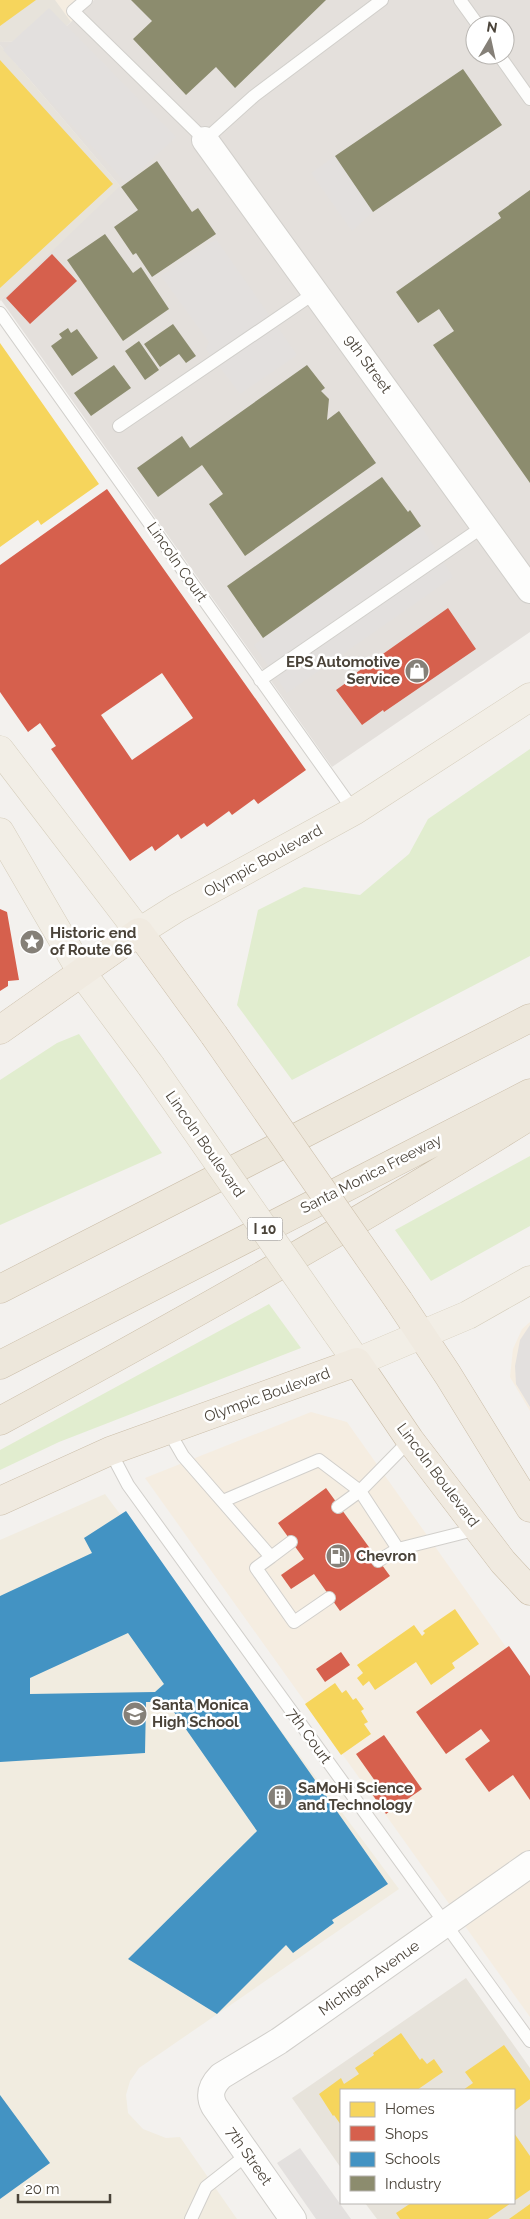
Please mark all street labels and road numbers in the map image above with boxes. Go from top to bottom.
street label: 9th Street [341,331,395,397]
street label: Lincoln Court [143,519,211,605]
street label: Olympic Boulevard [201,821,325,901]
street label: Lincoln Boulevard [162,1087,248,1201]
street label: Santa Monica Freeway [297,1131,445,1217]
road number: I 10 [248,1218,282,1240]
street label: Olympic Boulevard [202,1364,332,1426]
street label: Lincoln Boulevard [393,1420,483,1530]
street label: 7th Court [283,1705,335,1767]
street label: Michigan Avenue [315,1936,423,2019]
street label: 7th Street [222,2123,276,2189]

